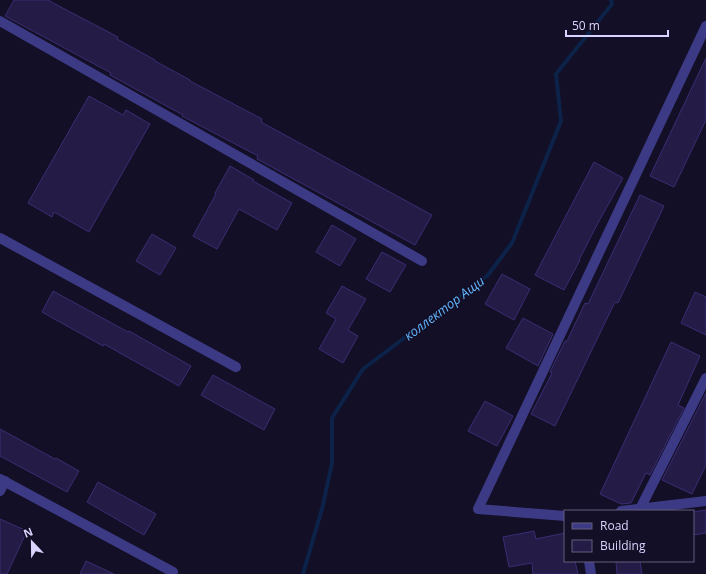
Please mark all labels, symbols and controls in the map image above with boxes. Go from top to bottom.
scale bar [566,12,668,38]
text: 50 m [572,17,600,34]
water label: коллектор Ащи [400,272,488,344]
legend [564,510,694,562]
text: Road [600,517,629,534]
north arrow [12,522,52,562]
text: N [21,524,35,541]
text: Building [600,537,646,554]

